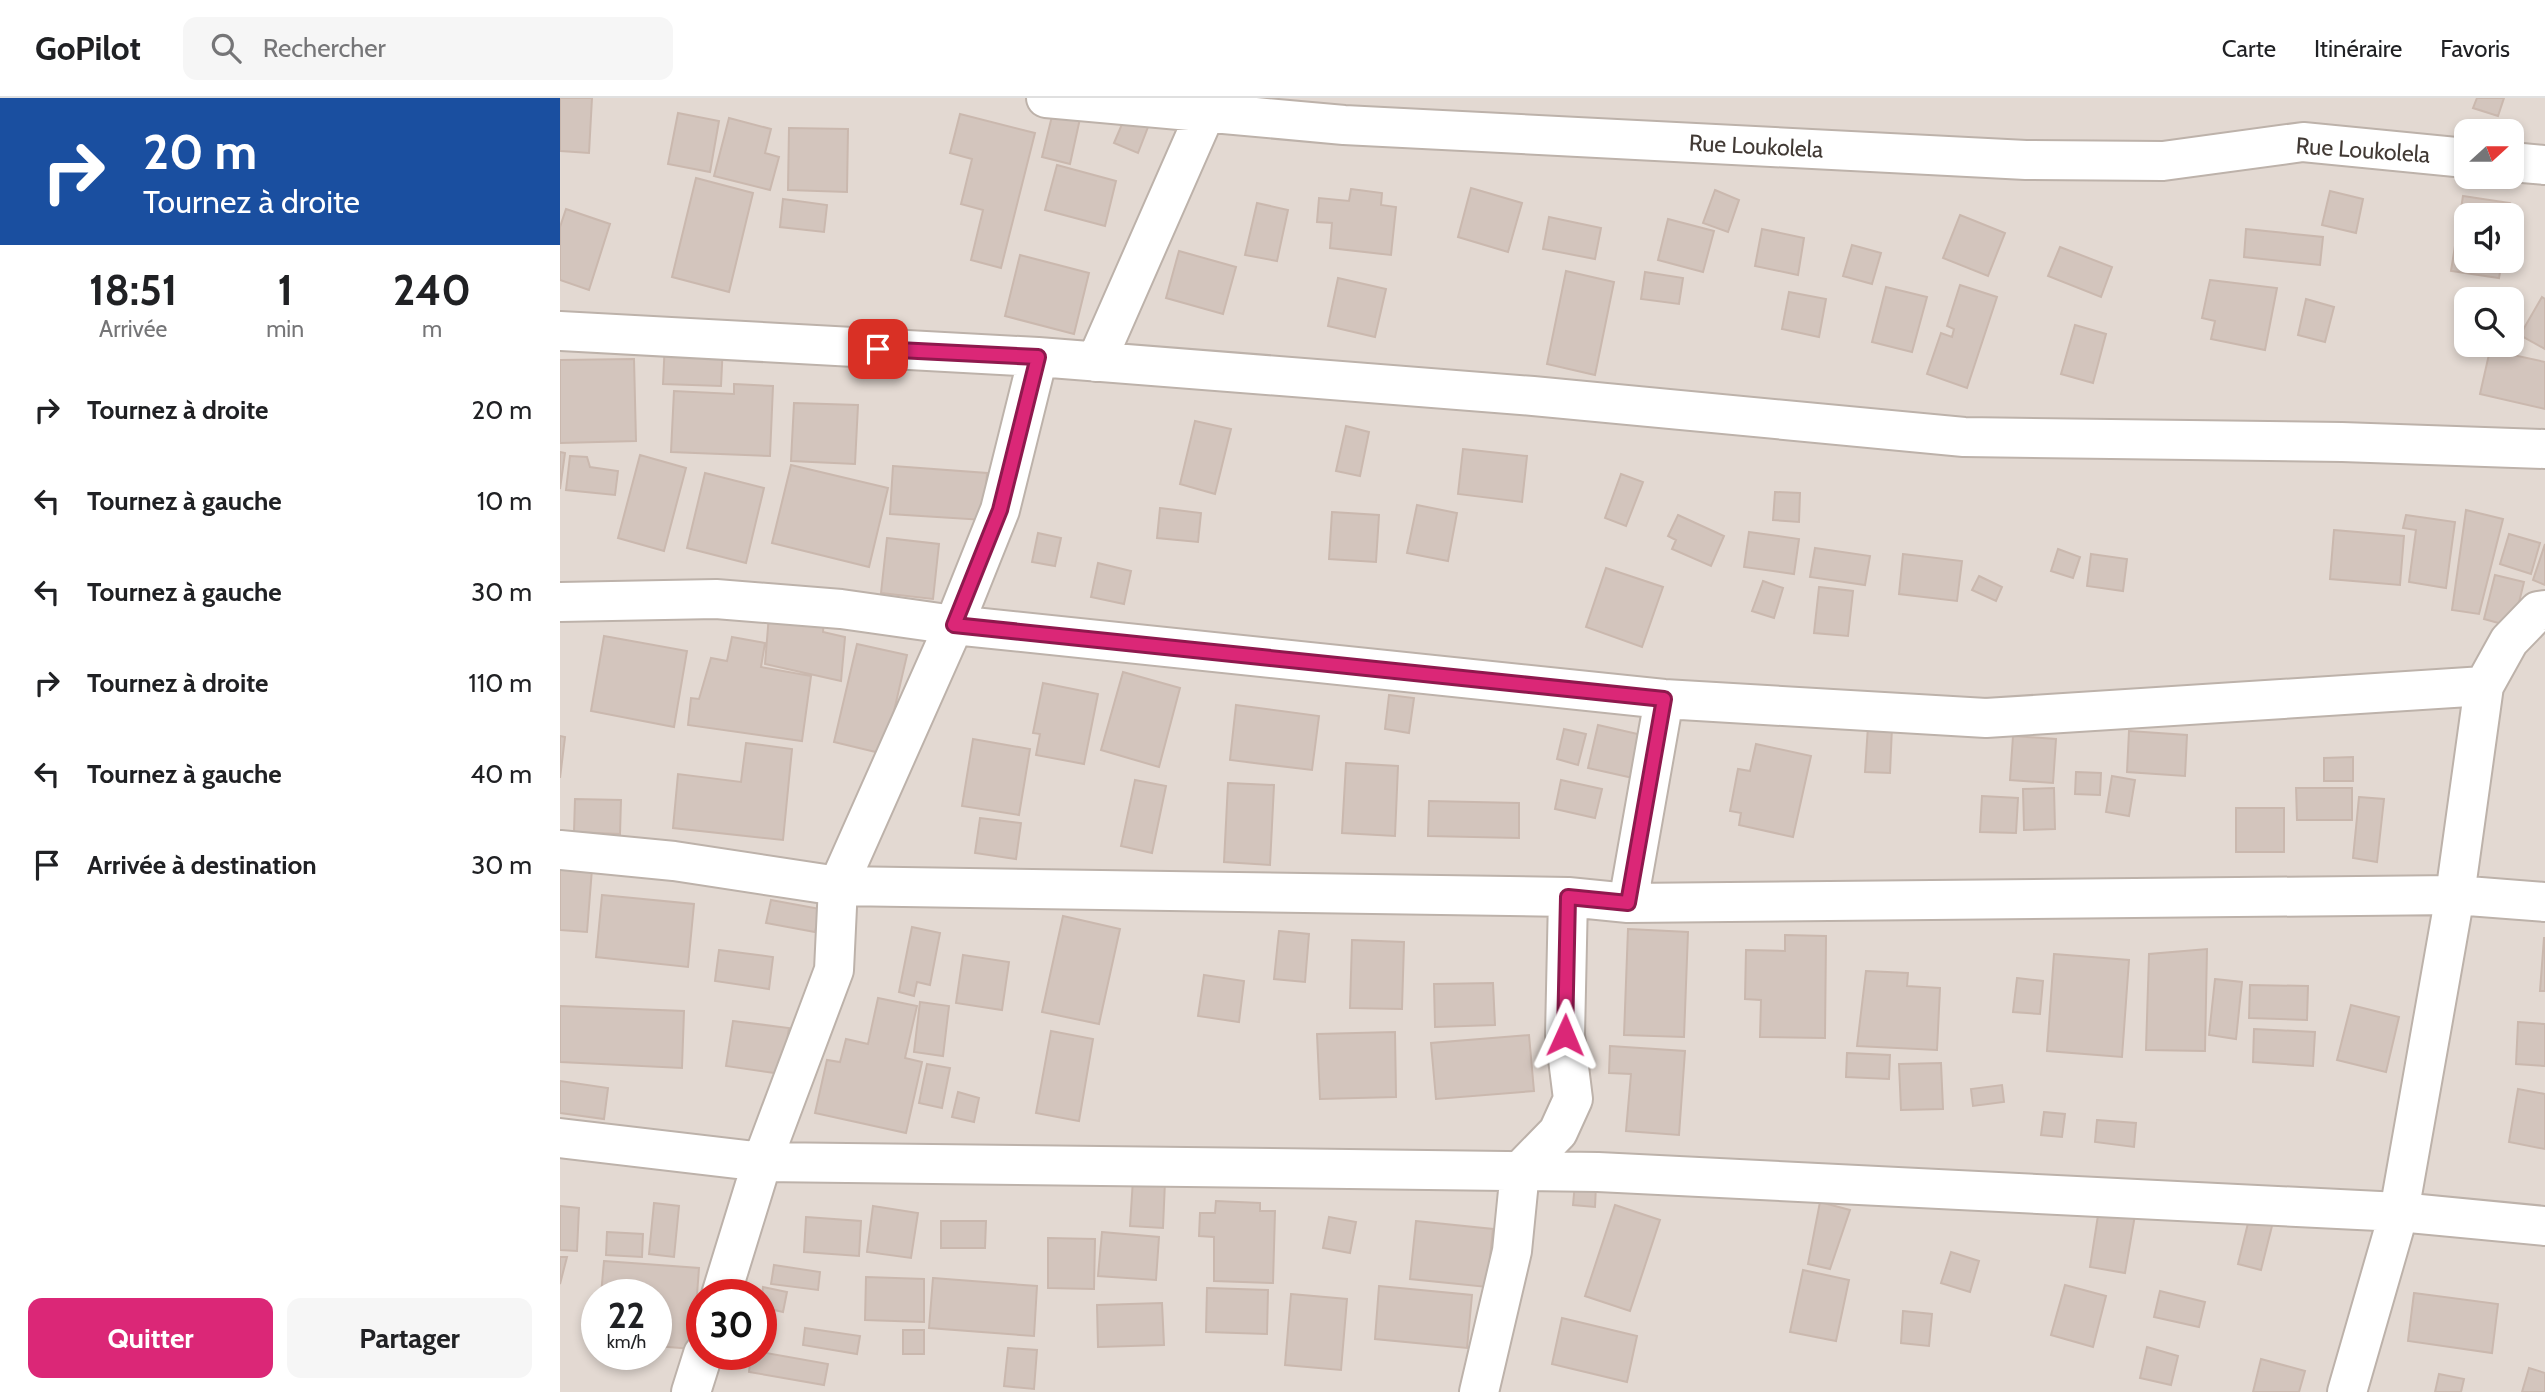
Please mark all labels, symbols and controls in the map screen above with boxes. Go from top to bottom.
search box [183,17,673,80]
text: GoPilot [35,28,141,68]
icon: search [207,29,245,67]
text: Rechercher [263,32,386,64]
text: Carte [2222,34,2276,63]
text: Itinéraire [2314,34,2402,63]
text: Favoris [2440,34,2510,63]
north arrow [2454,119,2524,189]
map controls [2454,119,2524,357]
text: 20 m [143,122,257,181]
icon: right [28,126,119,217]
street label: Rue Loukolela [1688,128,1824,164]
street label: Rue Loukolela [2295,131,2431,169]
text: Tournez à droite [143,182,360,221]
button: sound [2454,203,2524,273]
text: 18:51 [89,264,177,316]
text: 1 [277,264,293,316]
text: 240 [393,264,471,316]
button: search [2454,287,2524,357]
text: Arrivée [99,315,167,343]
text: min [266,315,304,343]
text: m [422,315,442,343]
pin [848,319,908,379]
icon: arrive [859,330,897,368]
icon: right [28,391,66,429]
text: Tournez à droite [87,394,269,426]
text: 20 m [472,394,532,426]
icon: left [28,482,66,520]
text: Tournez à gauche [87,485,282,517]
text: 10 m [477,485,532,517]
icon: left [28,573,66,611]
text: Tournez à gauche [87,576,282,608]
text: 30 m [471,576,532,608]
icon: right [28,664,66,702]
text: Tournez à droite [87,667,269,699]
text: 110 m [468,667,532,699]
icon: left [28,755,66,793]
text: Tournez à gauche [87,758,282,790]
text: 40 m [470,758,532,790]
icon: arrive [28,846,66,884]
text: Arrivée à destination [87,849,317,881]
text: 30 m [471,849,532,881]
position arrow [1528,998,1602,1072]
speed limit sign: 30 [686,1279,777,1370]
text: 22 [608,1294,645,1337]
button: Quitter [28,1298,273,1378]
button: Partager [287,1298,532,1378]
text: km/h [607,1331,646,1353]

